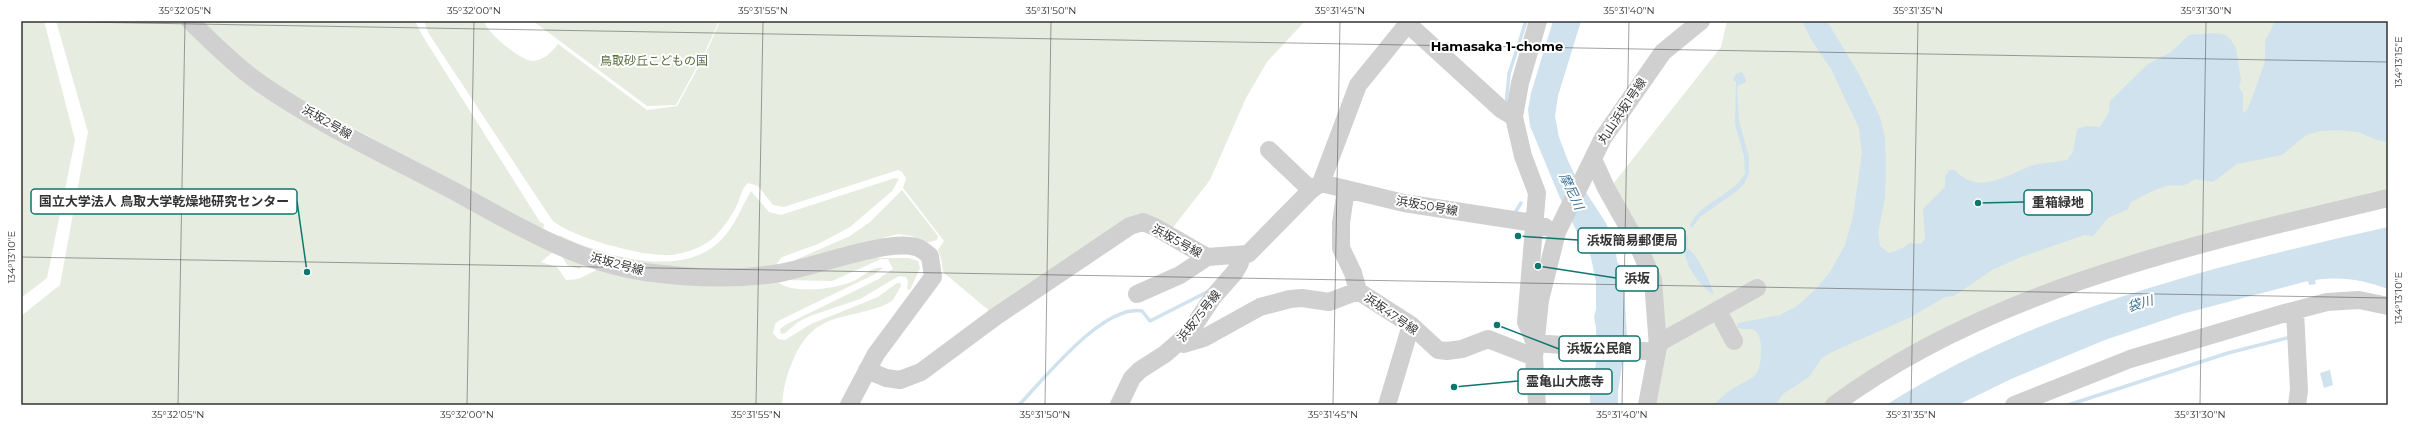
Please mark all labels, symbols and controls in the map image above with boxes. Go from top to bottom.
text: 35°32'05"N [159,4,211,17]
text: 35°32'00"N [447,4,501,17]
text: 35°31'55"N [738,4,788,17]
text: 35°31'50"N [1026,4,1076,17]
text: 35°31'45"N [1315,4,1365,17]
text: 35°31'40"N [1603,4,1655,17]
text: 35°31'35"N [1893,4,1943,17]
text: 35°31'30"N [2180,4,2232,17]
text: 134°13'15"E [2392,36,2405,88]
district label: Hamasaka 1-chome [1431,38,1563,54]
park label: 鳥取砂丘こどもの国 [600,53,708,68]
street label: 丸山浜坂1号線 [1594,75,1649,147]
street label: 浜坂2号線 [300,101,355,142]
water label: 摩尼川 [1557,170,1588,214]
callout: 国立大学法人 鳥取大学乾燥地研究センター [31,189,297,214]
callout: 重箱緑地 [2024,190,2092,215]
text: 国立大学法人 鳥取大学乾燥地研究センター [39,193,289,209]
street label: 浜坂50号線 [1395,193,1459,218]
text: 重箱緑地 [2032,194,2084,210]
street label: 浜坂5号線 [1150,221,1205,260]
callout: 浜坂簡易郵便局 [1578,228,1685,253]
text: 134°13'10"E [5,230,18,283]
text: 浜坂簡易郵便局 [1586,232,1678,248]
street label: 浜坂2号線 [589,249,646,278]
callout: 浜坂 [1616,266,1658,291]
text: 浜坂 [1624,270,1650,286]
text: 134°13'10"E [2392,271,2405,324]
street label: 浜坂75号線 [1174,287,1223,345]
street label: 浜坂47号線 [1361,290,1421,338]
water label: 袋川 [2125,291,2157,314]
callout: 浜坂公民館 [1559,336,1640,361]
text: 浜坂公民館 [1566,340,1632,356]
callout: 霊亀山大應寺 [1518,369,1612,394]
text: 霊亀山大應寺 [1526,373,1604,389]
text: 35°32'05"N [152,408,204,421]
text: 35°32'00"N [440,408,494,421]
text: 35°31'55"N [731,408,781,421]
text: 35°31'50"N [1020,408,1070,421]
text: 35°31'45"N [1308,408,1358,421]
text: 35°31'40"N [1596,408,1648,421]
text: 35°31'35"N [1886,408,1936,421]
text: 35°31'30"N [2174,408,2226,421]

